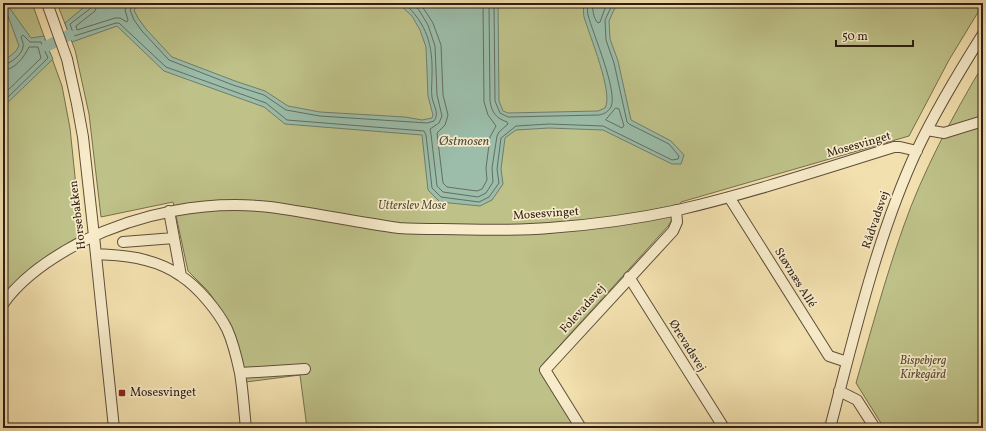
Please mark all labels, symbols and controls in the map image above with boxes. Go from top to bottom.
scale bar [836,22,913,48]
text: 50 m [842,29,868,45]
street label: Mosesvinget [825,128,893,162]
water label: Østmosen [439,133,490,151]
street label: Horsebakken [66,179,90,251]
street label: Rådvadsvej [859,189,893,251]
park label: Utterslev Mose [378,198,447,214]
street label: Mosesvinget [512,204,580,224]
street label: Støvnæs Allé [770,245,820,311]
street label: Folevadsvej [557,281,609,337]
street label: Ørevadsvej [665,317,709,375]
park label: Bispebjerg Kirkegård [900,353,946,383]
place label: Mosesvinget [130,385,196,401]
marker: Mosesvinget [117,388,127,398]

